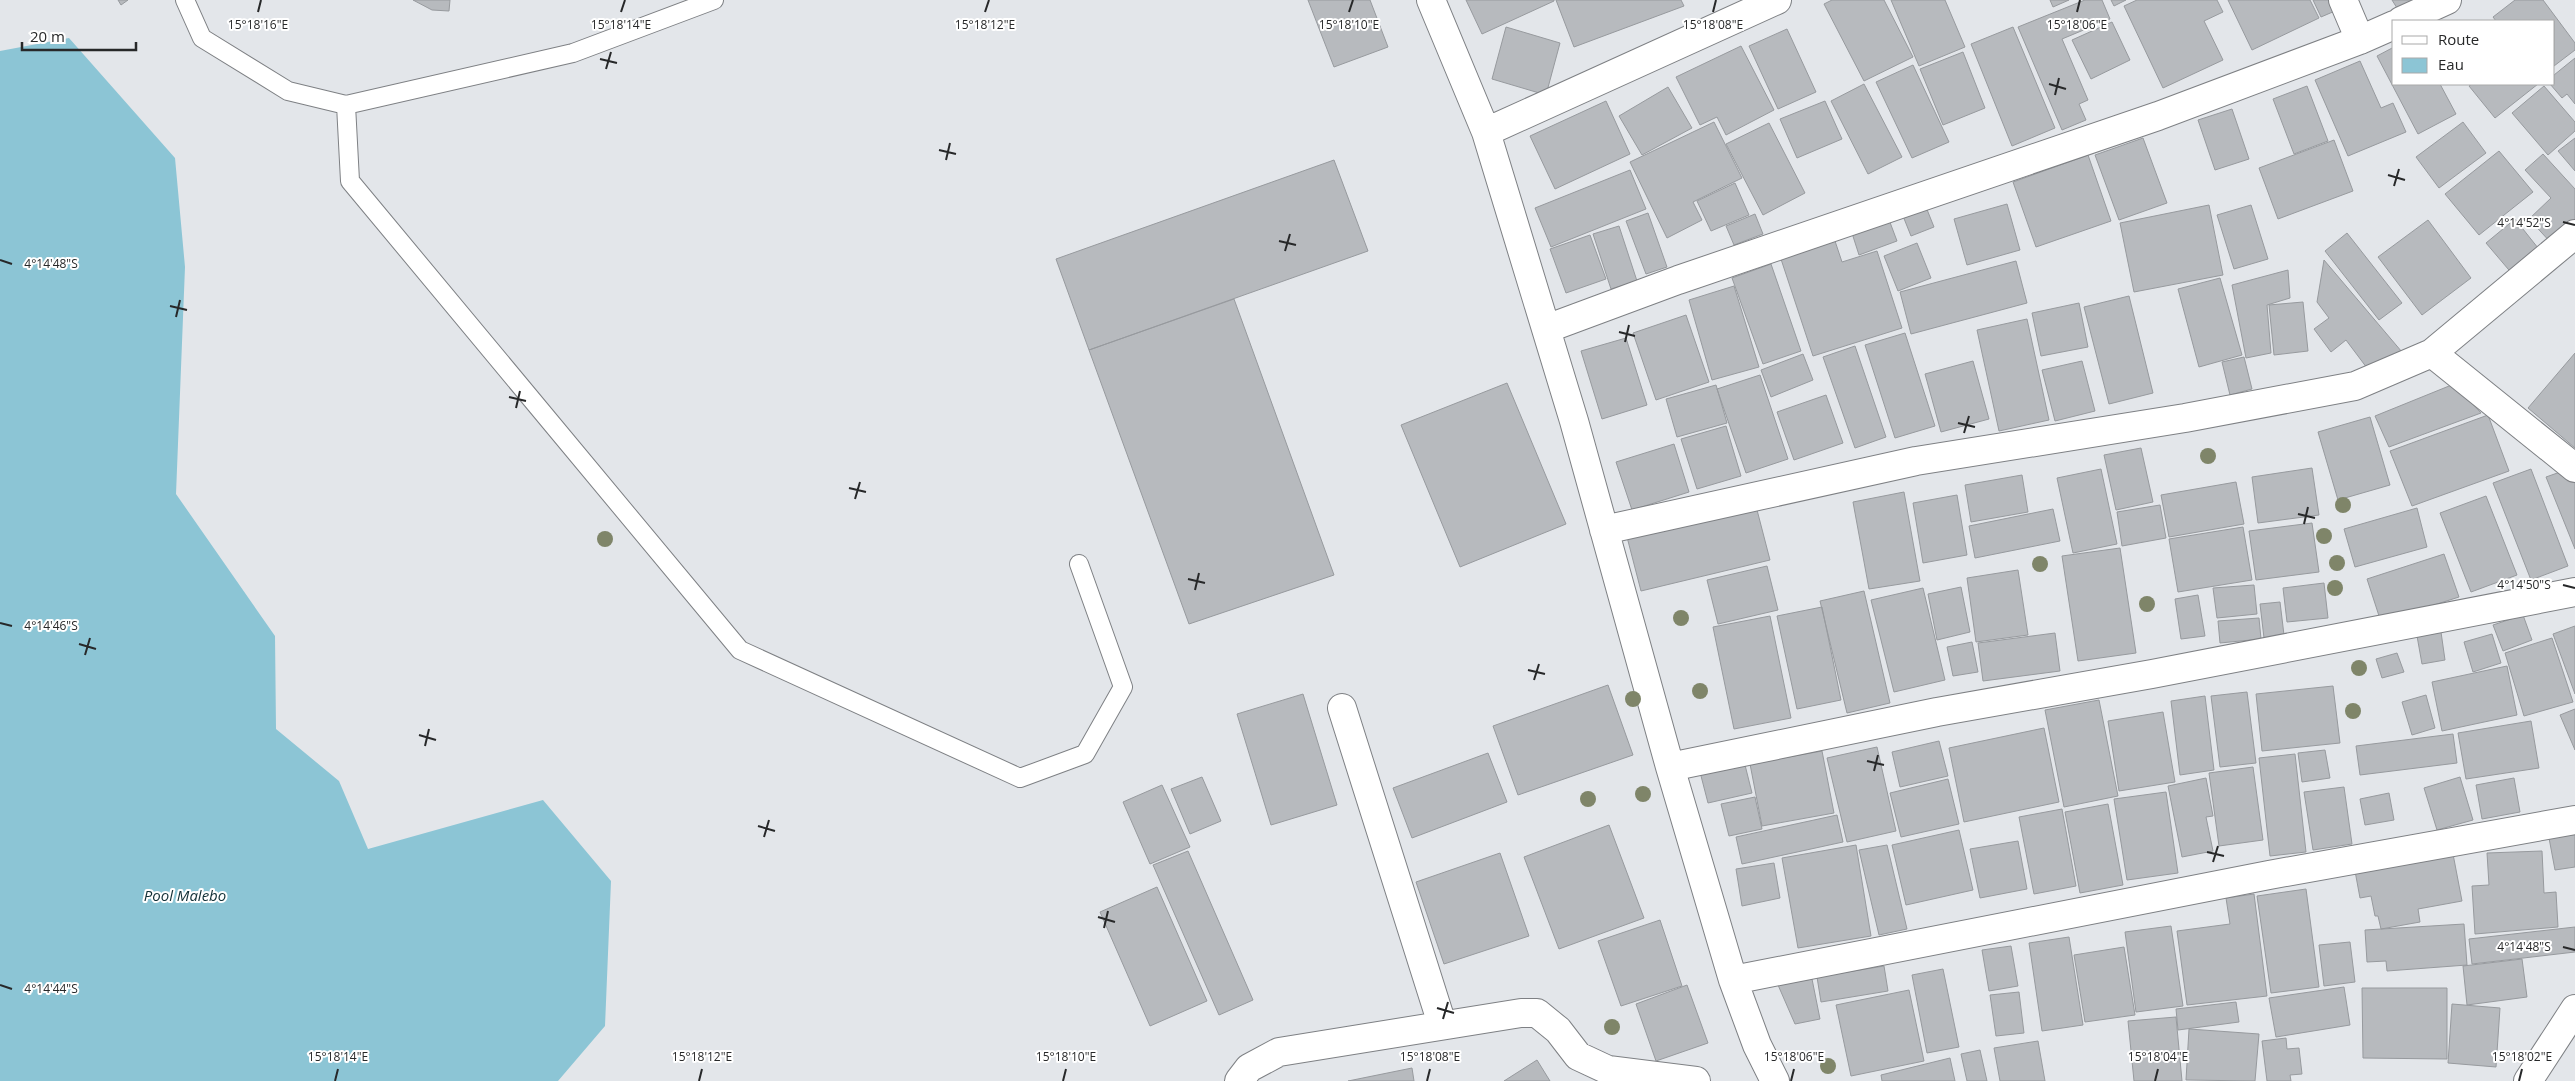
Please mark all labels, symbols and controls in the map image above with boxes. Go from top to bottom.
text: 15°18'16"E [228,16,288,33]
text: 15°18'14"E [591,16,651,33]
text: 15°18'12"E [955,16,1015,33]
text: 15°18'10"E [1319,16,1379,33]
text: 15°18'08"E [1683,16,1743,33]
text: 15°18'06"E [2047,16,2107,33]
scale bar [22,20,136,52]
legend [2392,20,2555,85]
text: 20 m [30,26,65,46]
text: Route [2438,29,2479,49]
text: Eau [2438,54,2464,74]
text: 4°14'52"S [2497,214,2551,231]
text: 4°14'48"S [24,255,78,272]
text: 4°14'50"S [2497,576,2551,593]
text: 4°14'46"S [24,617,78,634]
water label: Pool Malebo [144,885,226,905]
text: 4°14'48"S [2497,938,2551,955]
text: 4°14'44"S [24,980,78,997]
text: 15°18'14"E [308,1048,368,1065]
text: 15°18'12"E [672,1048,732,1065]
text: 15°18'10"E [1036,1048,1096,1065]
text: 15°18'08"E [1400,1048,1460,1065]
text: 15°18'06"E [1764,1048,1824,1065]
text: 15°18'04"E [2128,1048,2188,1065]
text: 15°18'02"E [2492,1048,2552,1065]

